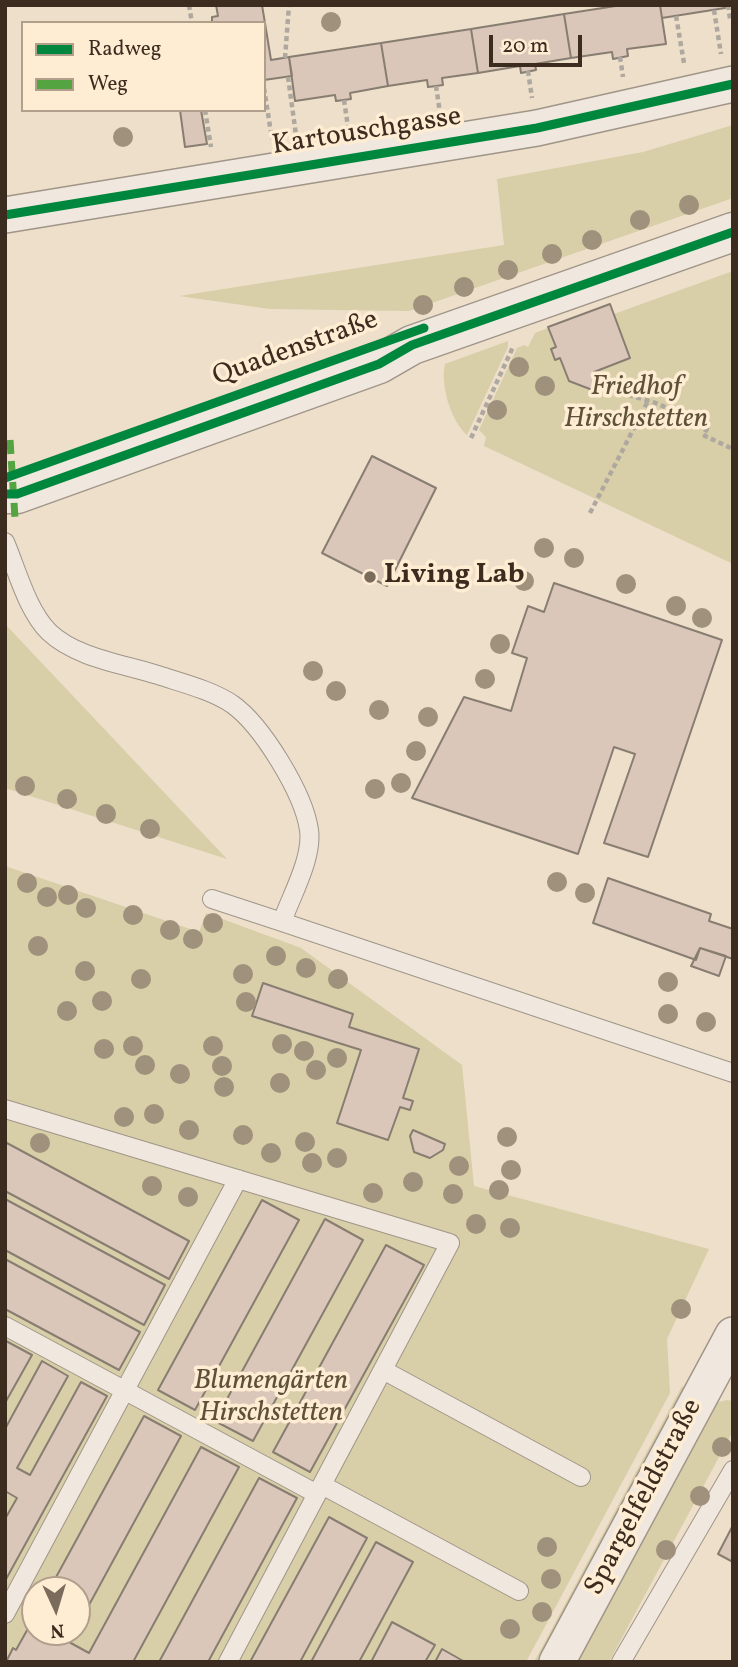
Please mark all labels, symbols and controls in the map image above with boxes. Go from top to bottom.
legend [21,21,266,112]
scale bar [493,21,586,65]
text: 20 m [502,32,548,61]
text: Radweg [88,35,161,64]
text: Weg [88,70,128,99]
street label: Kartouschgasse [270,101,464,165]
street label: Quadenstraße [209,305,383,395]
park label: Friedhof Hirschstetten [564,372,708,438]
place label: Living Lab [384,560,525,594]
marker: Living Lab [362,569,378,585]
park label: Blumengärten Hirschstetten [194,1366,348,1432]
street label: Spargelfeldstraße [579,1394,711,1602]
north arrow [21,1576,91,1646]
text: N [50,1617,65,1643]

